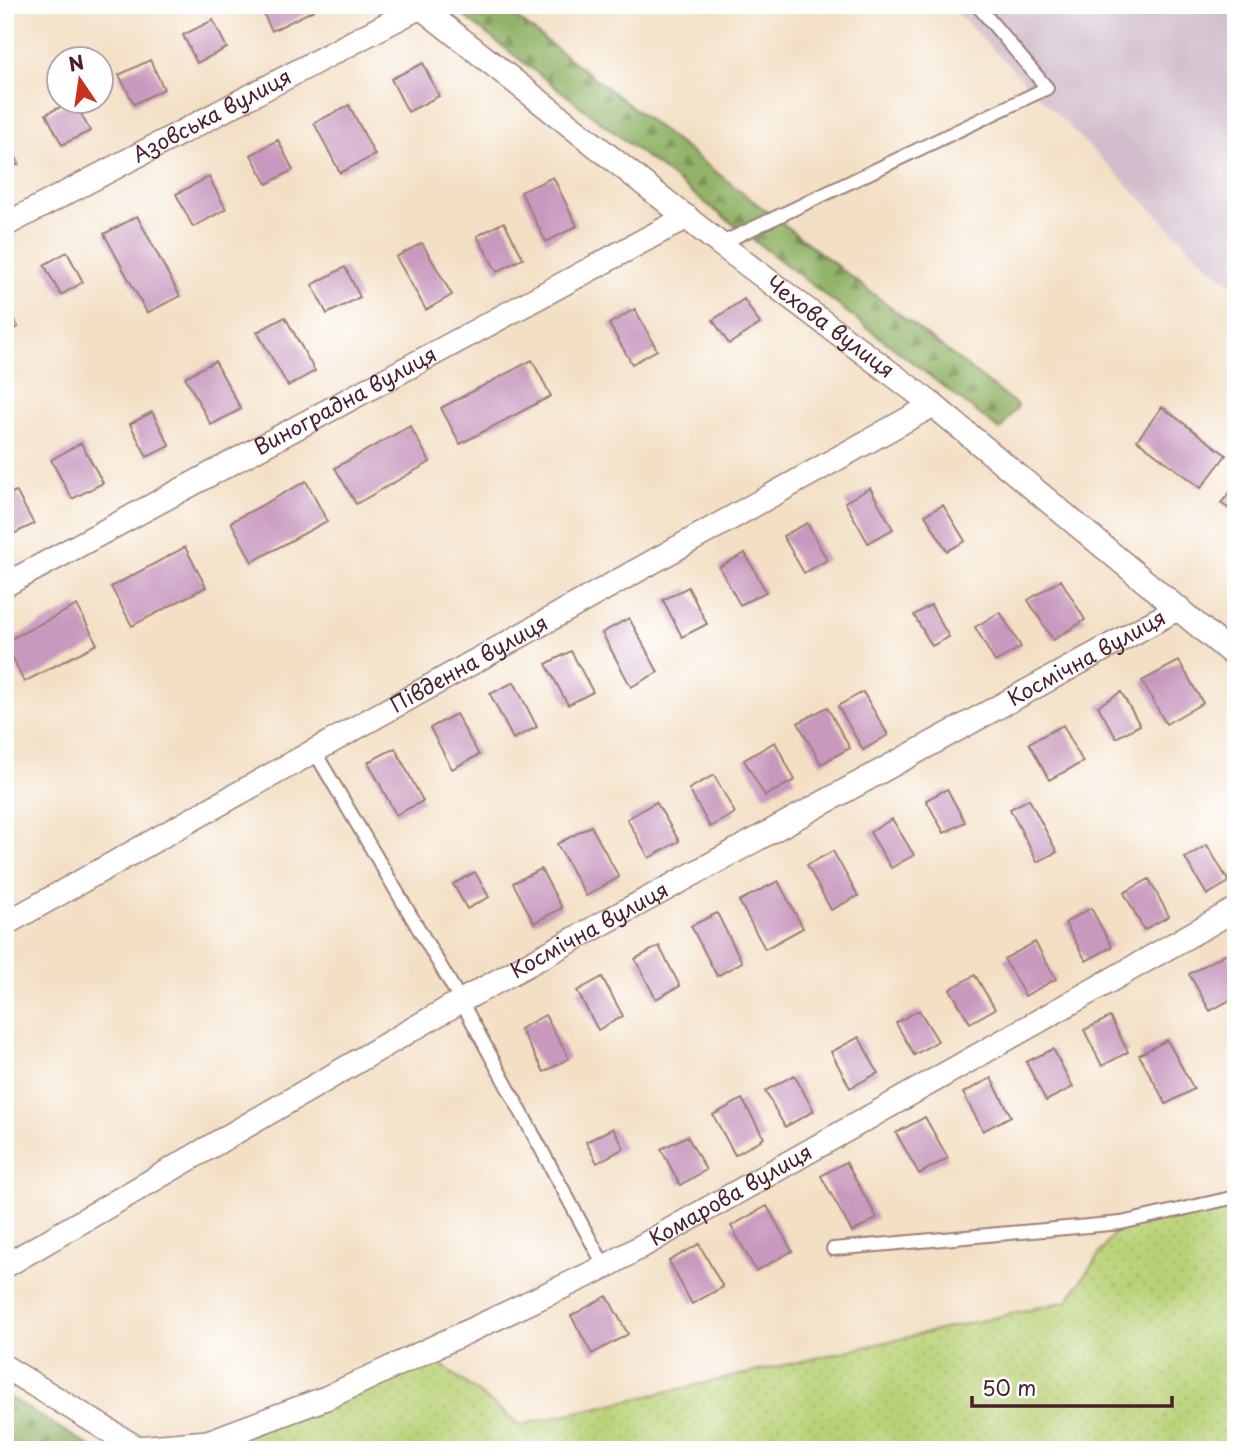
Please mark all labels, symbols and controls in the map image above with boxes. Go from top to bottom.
north arrow [46,46,116,116]
text: N [65,47,86,78]
street label: Азовська вулиця [126,59,296,169]
street label: Чехова вулиця [760,266,902,385]
street label: Виноградна вулиця [247,337,442,462]
street label: Космічна вулиця [1001,600,1171,713]
street label: Південна вулиця [384,606,553,720]
street label: Космічна вулиця [504,873,674,985]
street label: Комарова вулиця [642,1135,817,1253]
scale bar [972,1364,1171,1408]
text: 50 m [982,1371,1036,1403]

